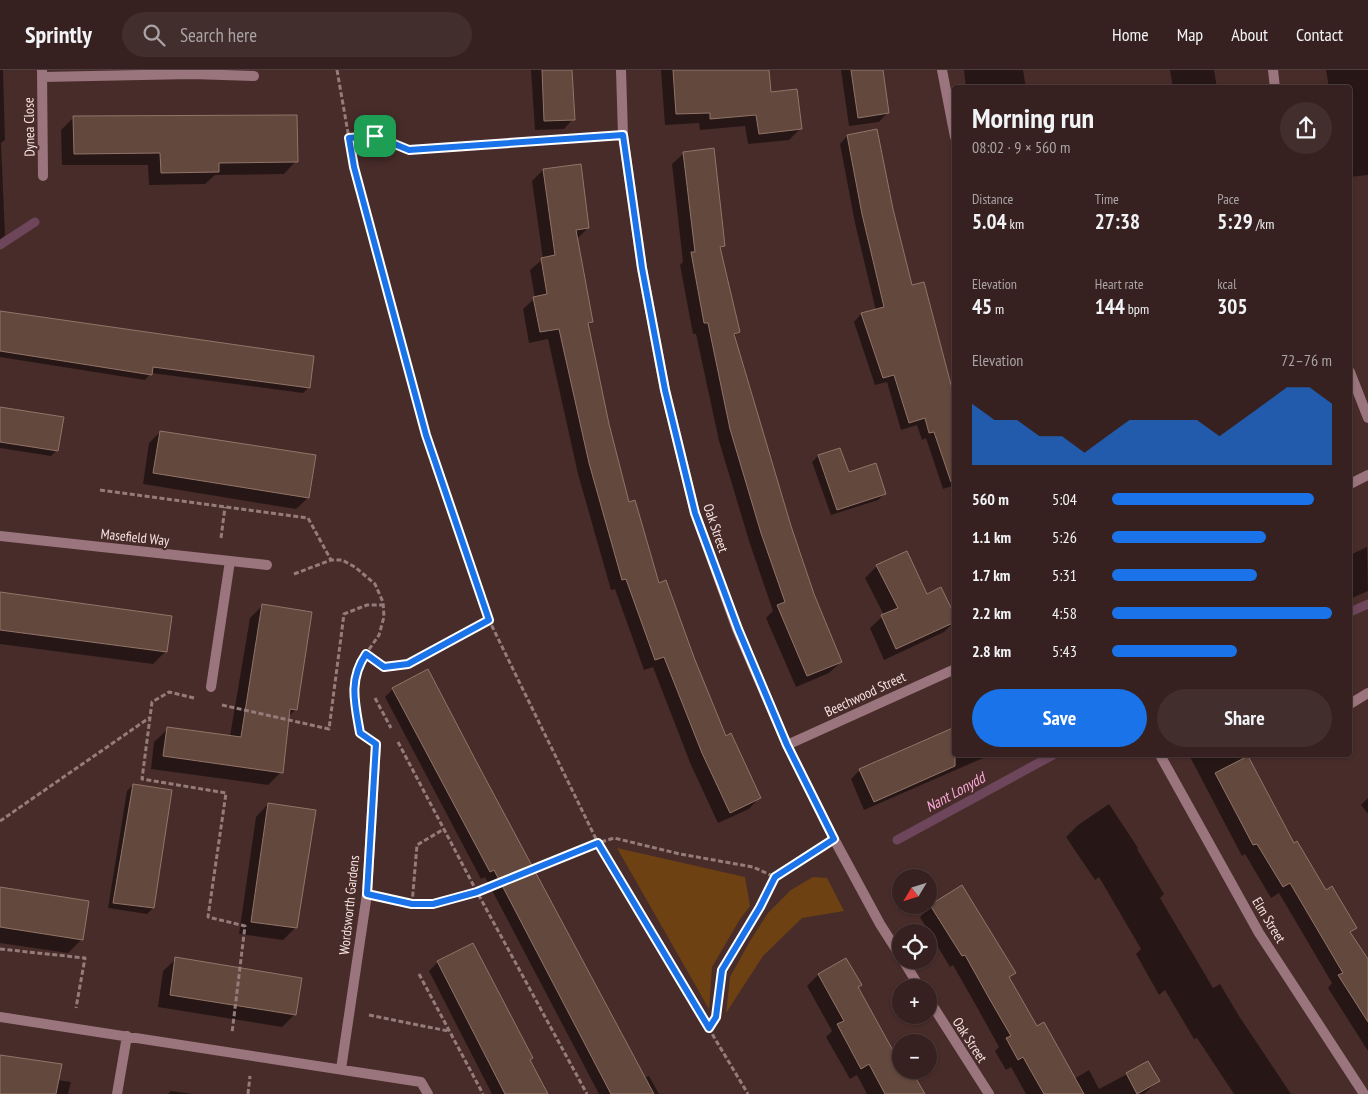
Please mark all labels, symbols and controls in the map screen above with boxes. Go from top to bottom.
search box [122,12,472,57]
text: Sprintly [25,19,92,50]
icon: search [140,21,168,49]
text: Search here [180,23,257,47]
text: Home [1112,23,1149,46]
text: Map [1177,23,1203,46]
text: About [1231,23,1268,46]
text: Contact [1296,23,1343,46]
street label: Dynea Close [19,97,39,157]
text: Morning run [972,99,1094,136]
button: share [1280,102,1332,154]
pin [354,115,396,157]
icon: arrive [361,122,389,150]
text: 08:02 · 9 × 560 m [972,137,1070,157]
text: Distance [972,190,1013,208]
text: Time [1095,190,1119,208]
text: Pace [1217,190,1239,208]
text: 5.04 [972,208,1007,235]
text: 27:38 [1095,208,1140,235]
text: 5:29 [1217,208,1253,235]
text: km [1007,215,1024,233]
text: /km [1253,215,1274,233]
text: Elevation [972,275,1017,293]
text: Heart rate [1095,275,1144,293]
text: kcal [1217,275,1236,293]
text: 45 [972,293,992,320]
text: 144 [1095,293,1125,320]
text: 305 [1217,293,1247,320]
text: m [992,300,1004,318]
text: bpm [1125,300,1149,318]
text: Elevation [972,350,1023,370]
text: 72–76 m [1281,350,1332,370]
text: 560 m [972,489,1009,509]
text: 5:04 [1052,489,1077,509]
street label: Oak Street [699,501,733,555]
street label: Masefield Way [100,524,171,550]
text: 1.1 km [972,527,1011,547]
text: 5:26 [1052,527,1077,547]
text: 1.7 km [972,565,1010,585]
text: 5:31 [1052,565,1077,585]
text: 2.2 km [972,603,1011,623]
text: 4:58 [1052,603,1077,623]
text: 2.8 km [972,641,1011,661]
text: 5:43 [1052,641,1077,661]
street label: Beechwood Street [822,667,909,721]
button: Save [972,689,1147,747]
button: Share [1157,689,1332,747]
water label: Nant Lonydd [922,767,990,816]
street label: Wordsworth Gardens [335,854,363,956]
north arrow [892,869,938,914]
map controls [892,869,937,1079]
street label: Elm Street [1248,894,1290,946]
button: locate [892,924,937,969]
button: + [892,979,937,1024]
street label: Oak Street [949,1014,991,1066]
button: − [892,1034,937,1079]

